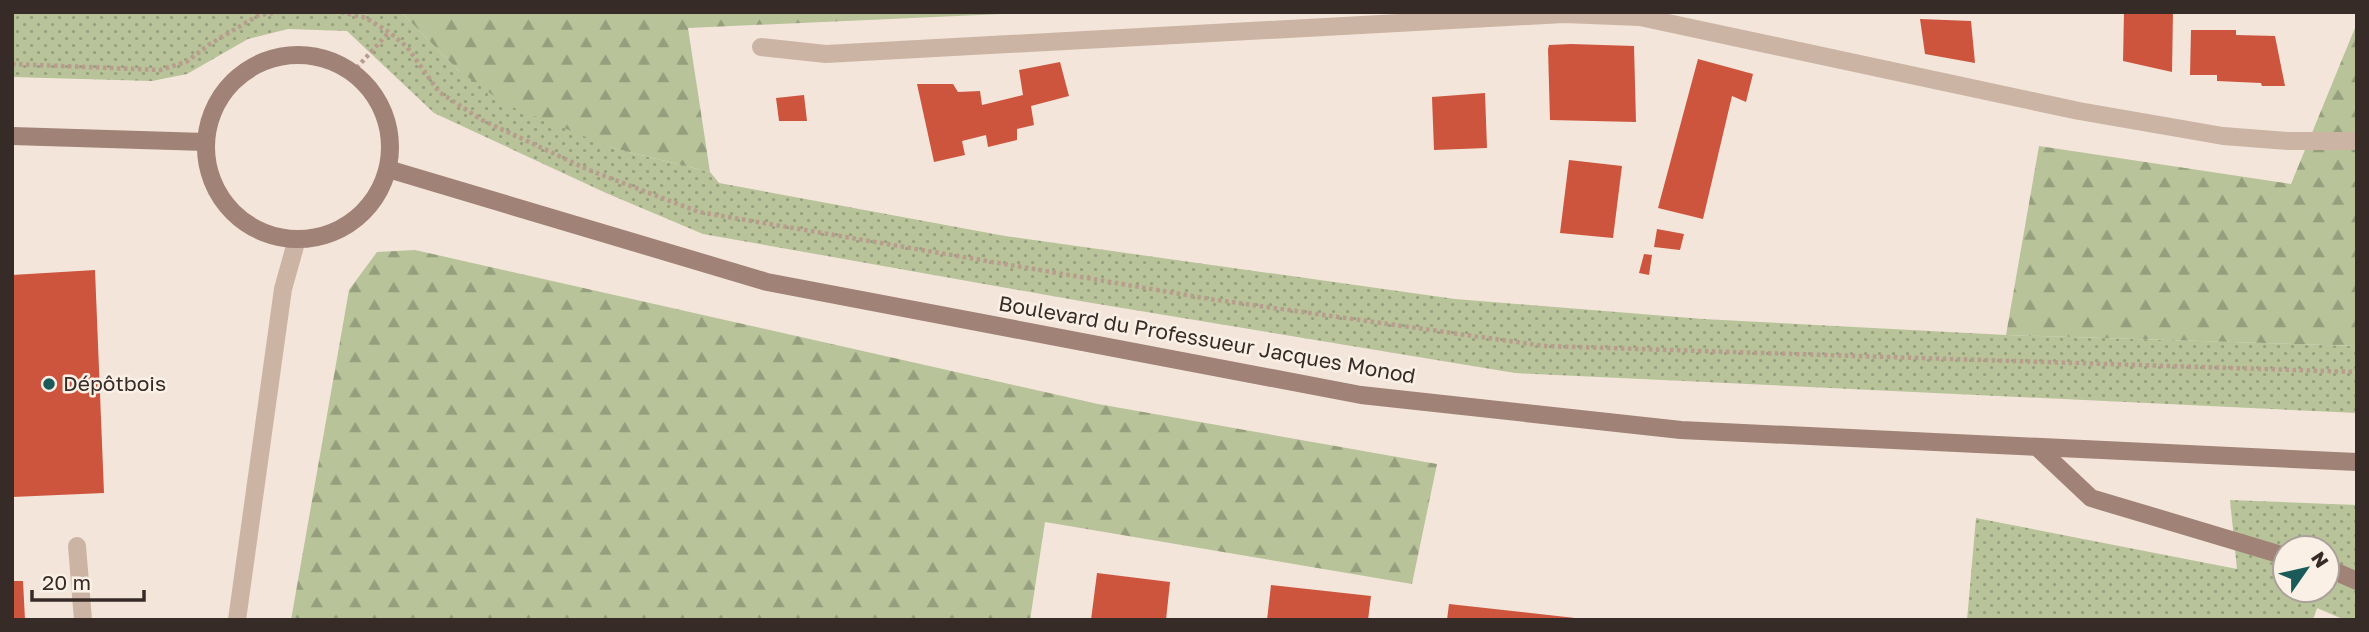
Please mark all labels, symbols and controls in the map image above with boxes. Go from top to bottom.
street label: Boulevard du Professueur Jacques Monod [997,289,1418,389]
place label: Dépôtbois [63,370,166,396]
marker: Dépôtbois [41,376,57,392]
north arrow [2271,534,2341,604]
text: N [2307,547,2334,572]
scale bar [32,558,144,602]
text: 20 m [42,569,91,595]

